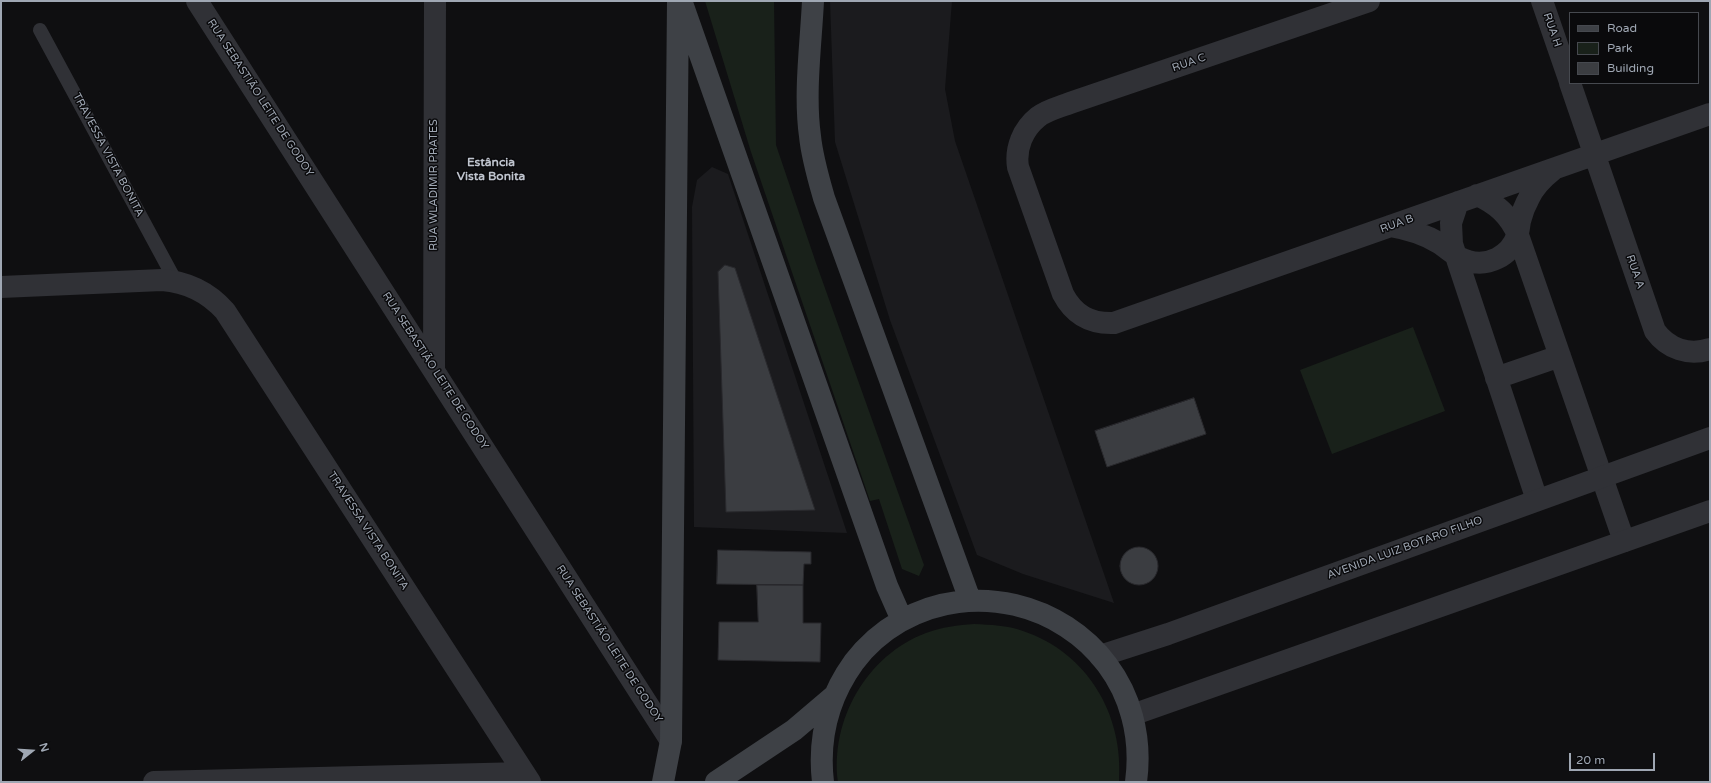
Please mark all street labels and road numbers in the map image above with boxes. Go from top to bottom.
street label: RUA H [1540,11,1564,49]
street label: RUA SEBASTIÃO LEITE DE GODOY [204,17,316,179]
street label: RUA C [1170,51,1208,75]
street label: TRAVESSA VISTA BONITA [70,91,146,219]
street label: RUA WLADIMIR PRATES [427,119,441,251]
street label: RUA B [1378,212,1416,236]
street label: RUA A [1623,253,1647,291]
street label: RUA SEBASTIÃO LEITE DE GODOY [379,290,491,452]
street label: TRAVESSA VISTA BONITA [325,469,411,593]
street label: AVENIDA LUIZ BOTARO FILHO [1325,514,1485,582]
street label: RUA SEBASTIÃO LEITE DE GODOY [553,563,665,725]

